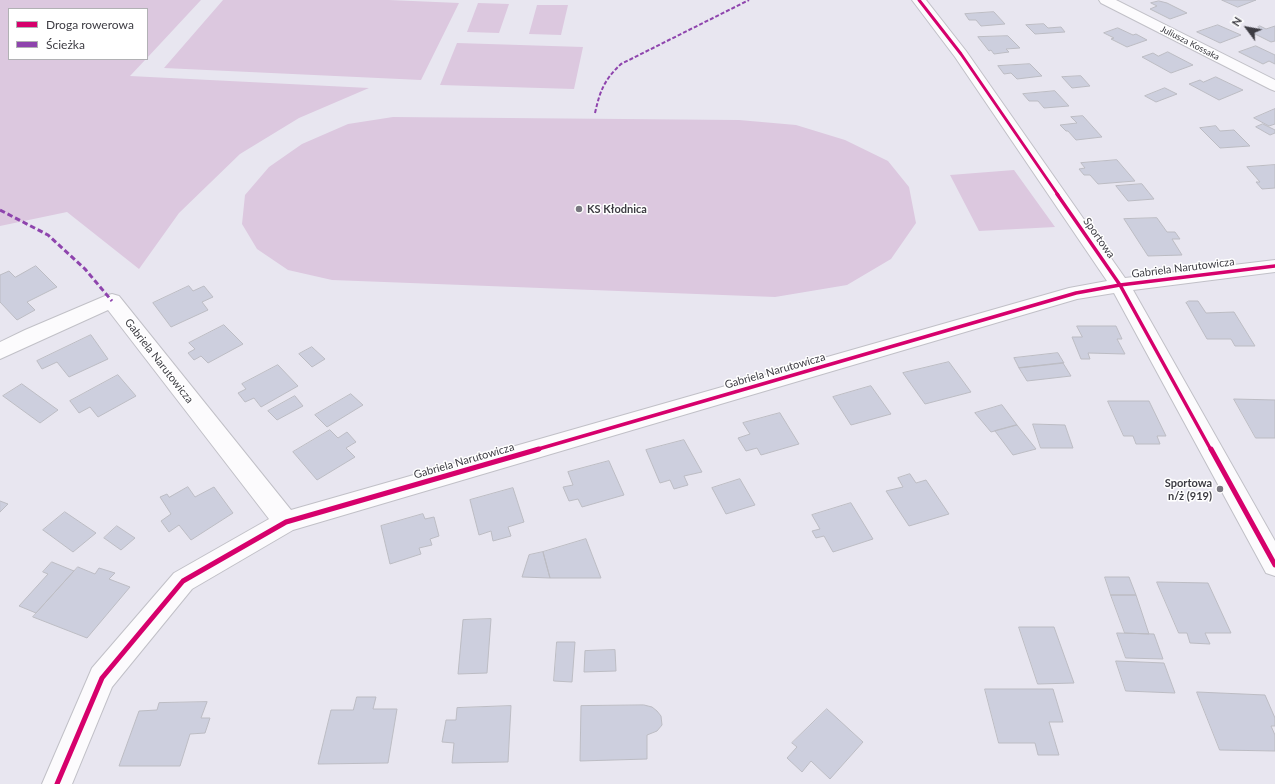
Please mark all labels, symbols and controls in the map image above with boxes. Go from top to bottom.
legend [8,8,148,60]
north arrow [1227,8,1267,48]
text: N [1229,14,1244,28]
text: Droga rowerowa [46,17,134,32]
street label: Juliusza Kossaka [1159,23,1221,63]
text: Ścieżka [46,37,85,52]
place label: KS Kłodnica [587,202,647,216]
marker: KS Kłodnica [574,204,584,214]
street label: Sportowa [1080,215,1118,261]
street label: Gabriela Narutowicza [1131,255,1235,281]
street label: Gabriela Narutowicza [122,316,196,406]
street label: Gabriela Narutowicza [723,350,827,392]
street label: Gabriela Narutowicza [412,440,516,482]
place label: Sportowa n/ż (919) [1165,476,1212,502]
marker: Sportowa n/ż (919) [1215,484,1225,494]

